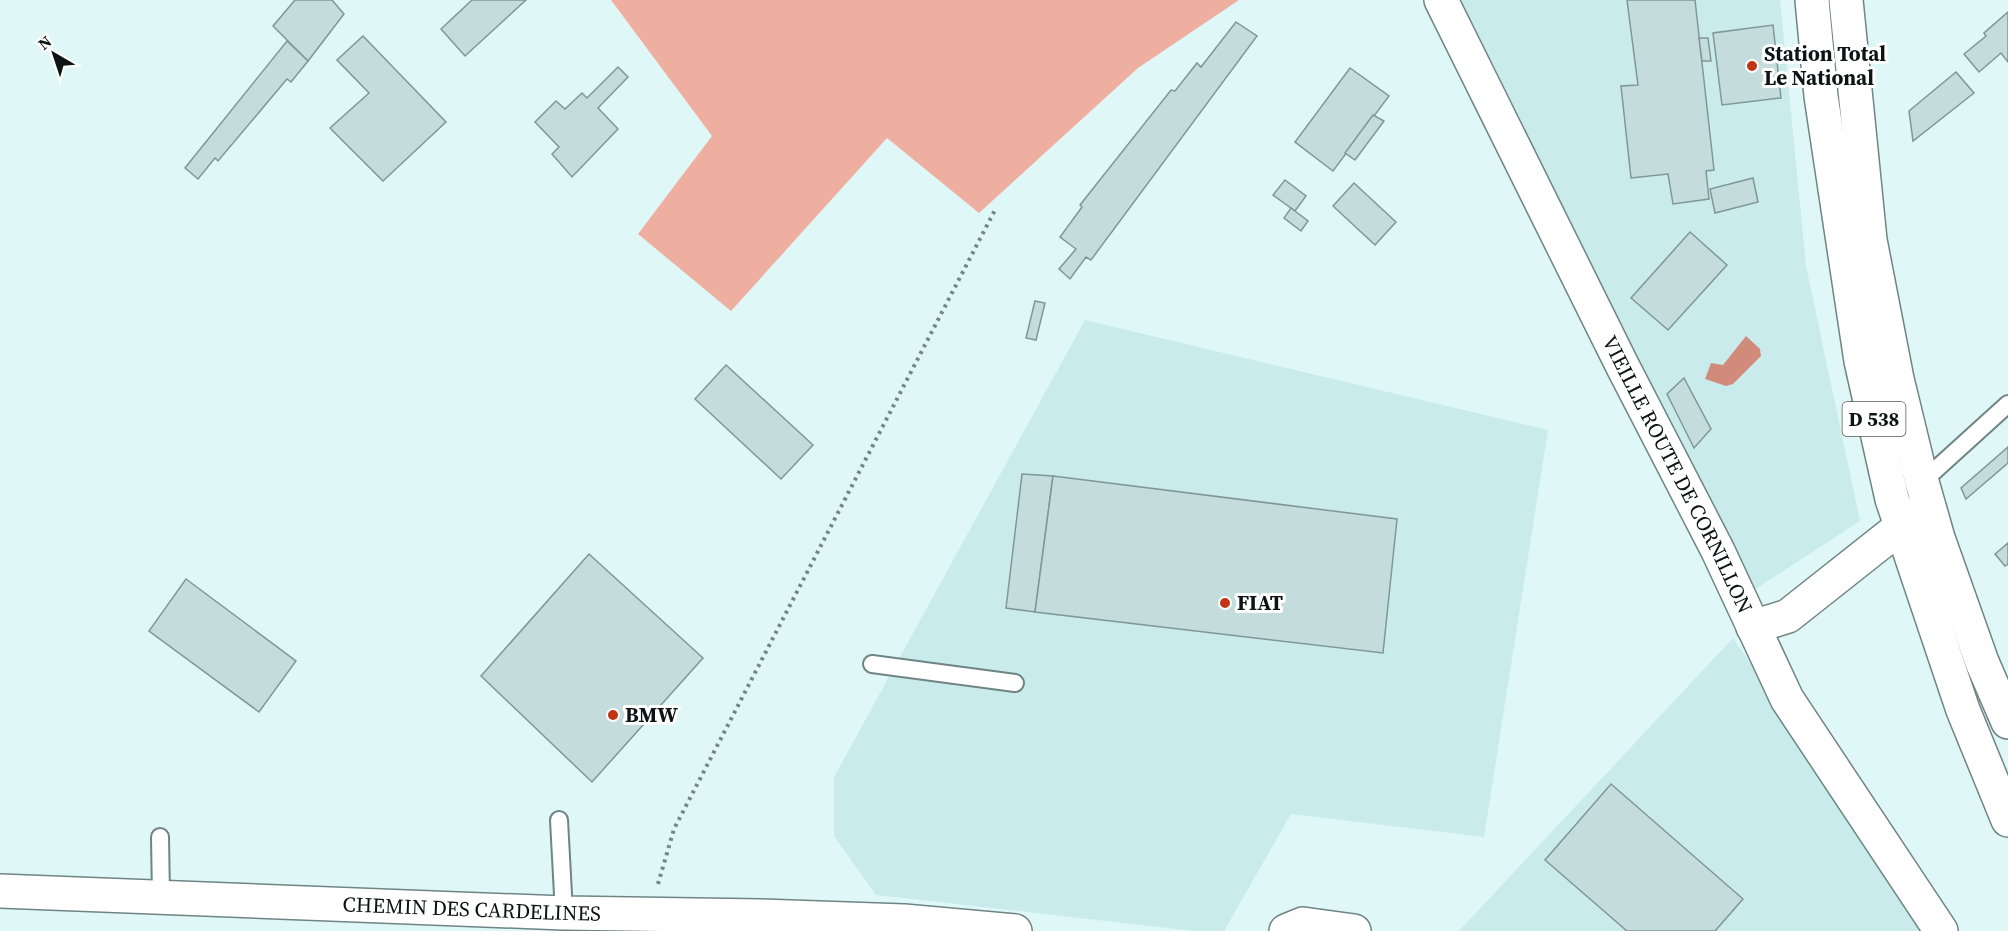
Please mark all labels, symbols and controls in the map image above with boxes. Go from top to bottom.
north arrow [24,24,84,84]
text: N [33,30,56,55]
place label: Station Total Le National [1764,39,1886,92]
marker: Station Total Le National [1745,59,1759,73]
street label: VIEILLE ROUTE DE CORNILLON [1596,330,1760,618]
road number: D 538 [1842,402,1906,436]
place label: FIAT [1237,588,1283,617]
marker: FIAT [1218,596,1232,610]
place label: BMW [625,700,678,729]
marker: BMW [606,708,620,722]
street label: CHEMIN DES CARDELINES [342,889,601,928]

